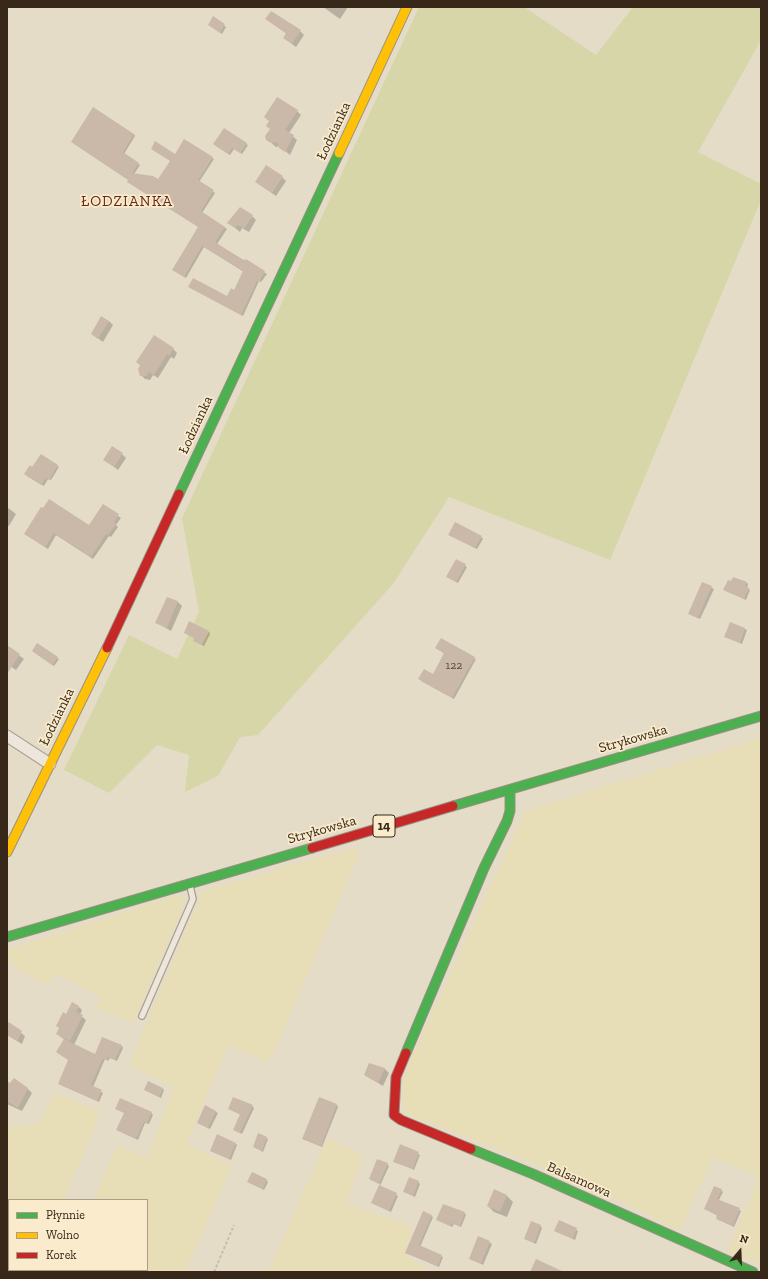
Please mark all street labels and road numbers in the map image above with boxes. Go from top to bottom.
street label: Łodzianka [313,99,355,163]
street label: Łodzianka [175,393,217,457]
street label: Łodzianka [36,686,78,748]
street label: Strykowska [597,721,669,757]
street label: Strykowska [286,812,358,848]
road number: 14 [373,815,395,837]
street label: Balsamowa [544,1158,614,1202]

